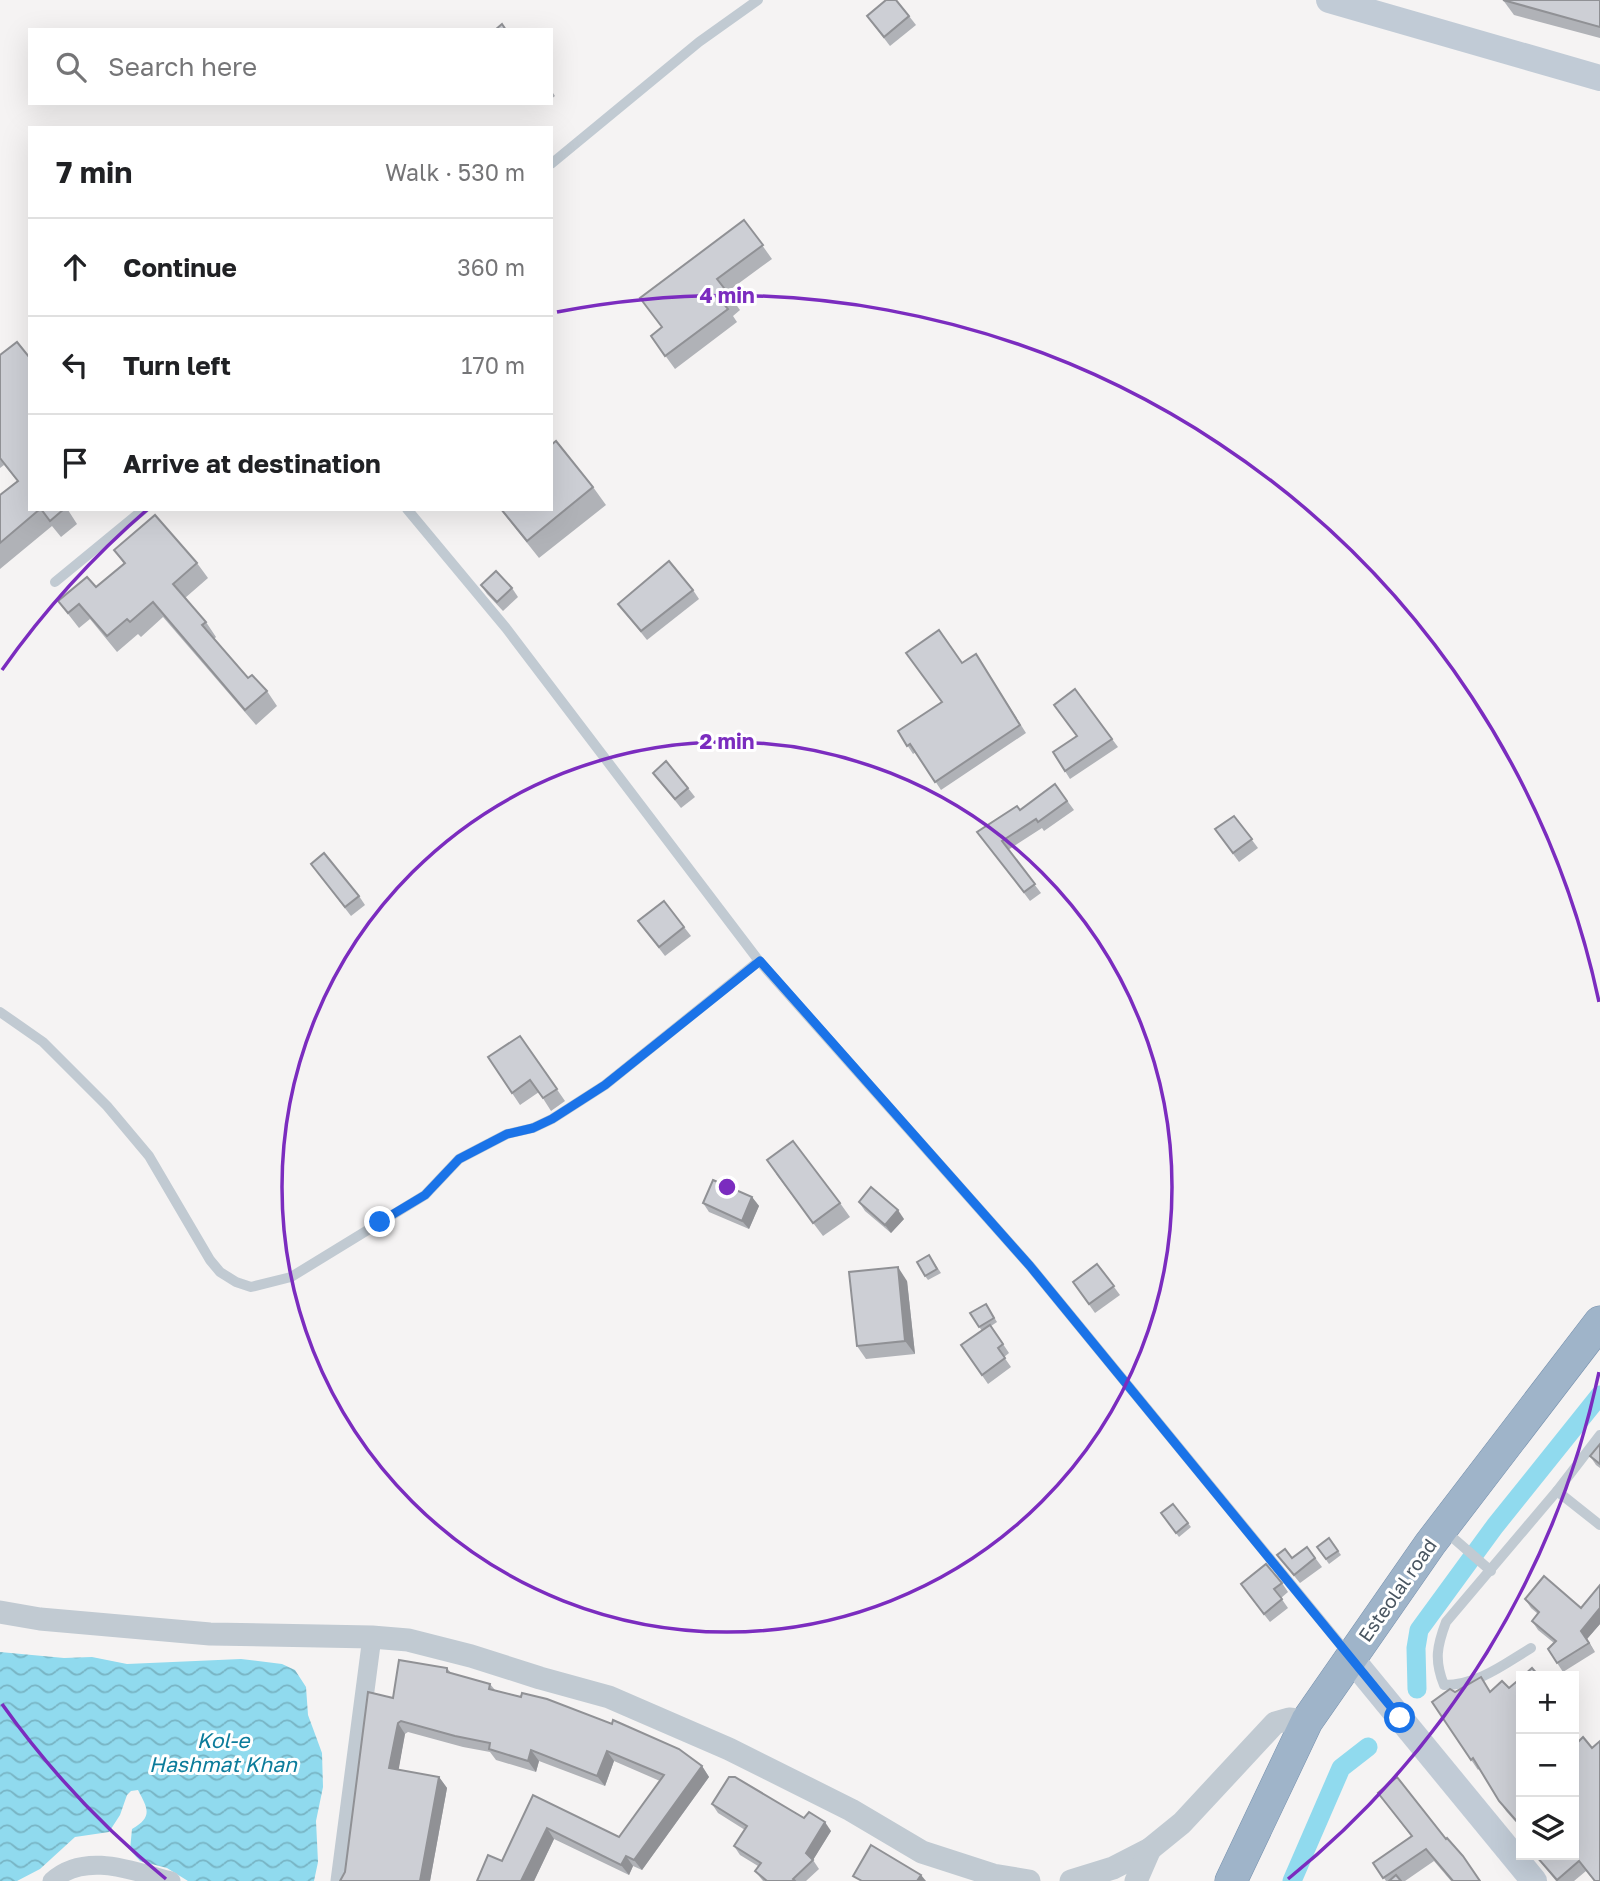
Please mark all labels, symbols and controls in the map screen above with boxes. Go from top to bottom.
search box [28,28,553,105]
icon: search [52,48,90,86]
text: Search here [108,51,257,82]
text: 7 min [56,154,132,190]
text: Walk · 530 m [385,158,525,186]
icon: ahead [56,248,94,286]
text: Continue [123,252,237,283]
text: 360 m [457,253,525,281]
text: 4 min [699,282,755,308]
icon: left [56,346,94,384]
text: Turn left [123,350,231,381]
text: 170 m [461,351,525,379]
icon: arrive [56,444,94,482]
text: Arrive at destination [123,448,381,479]
text: 2 min [700,728,754,754]
centre of rings [715,1175,739,1199]
route end [364,1206,395,1237]
street label: Esteolal road [1353,1534,1441,1646]
map controls [1516,1671,1579,1860]
button: + [1516,1671,1579,1734]
route start [1384,1702,1415,1733]
water label: Kol-e Hashmat Khan [149,1727,298,1777]
button: − [1516,1734,1579,1797]
button: layers [1516,1797,1579,1860]

